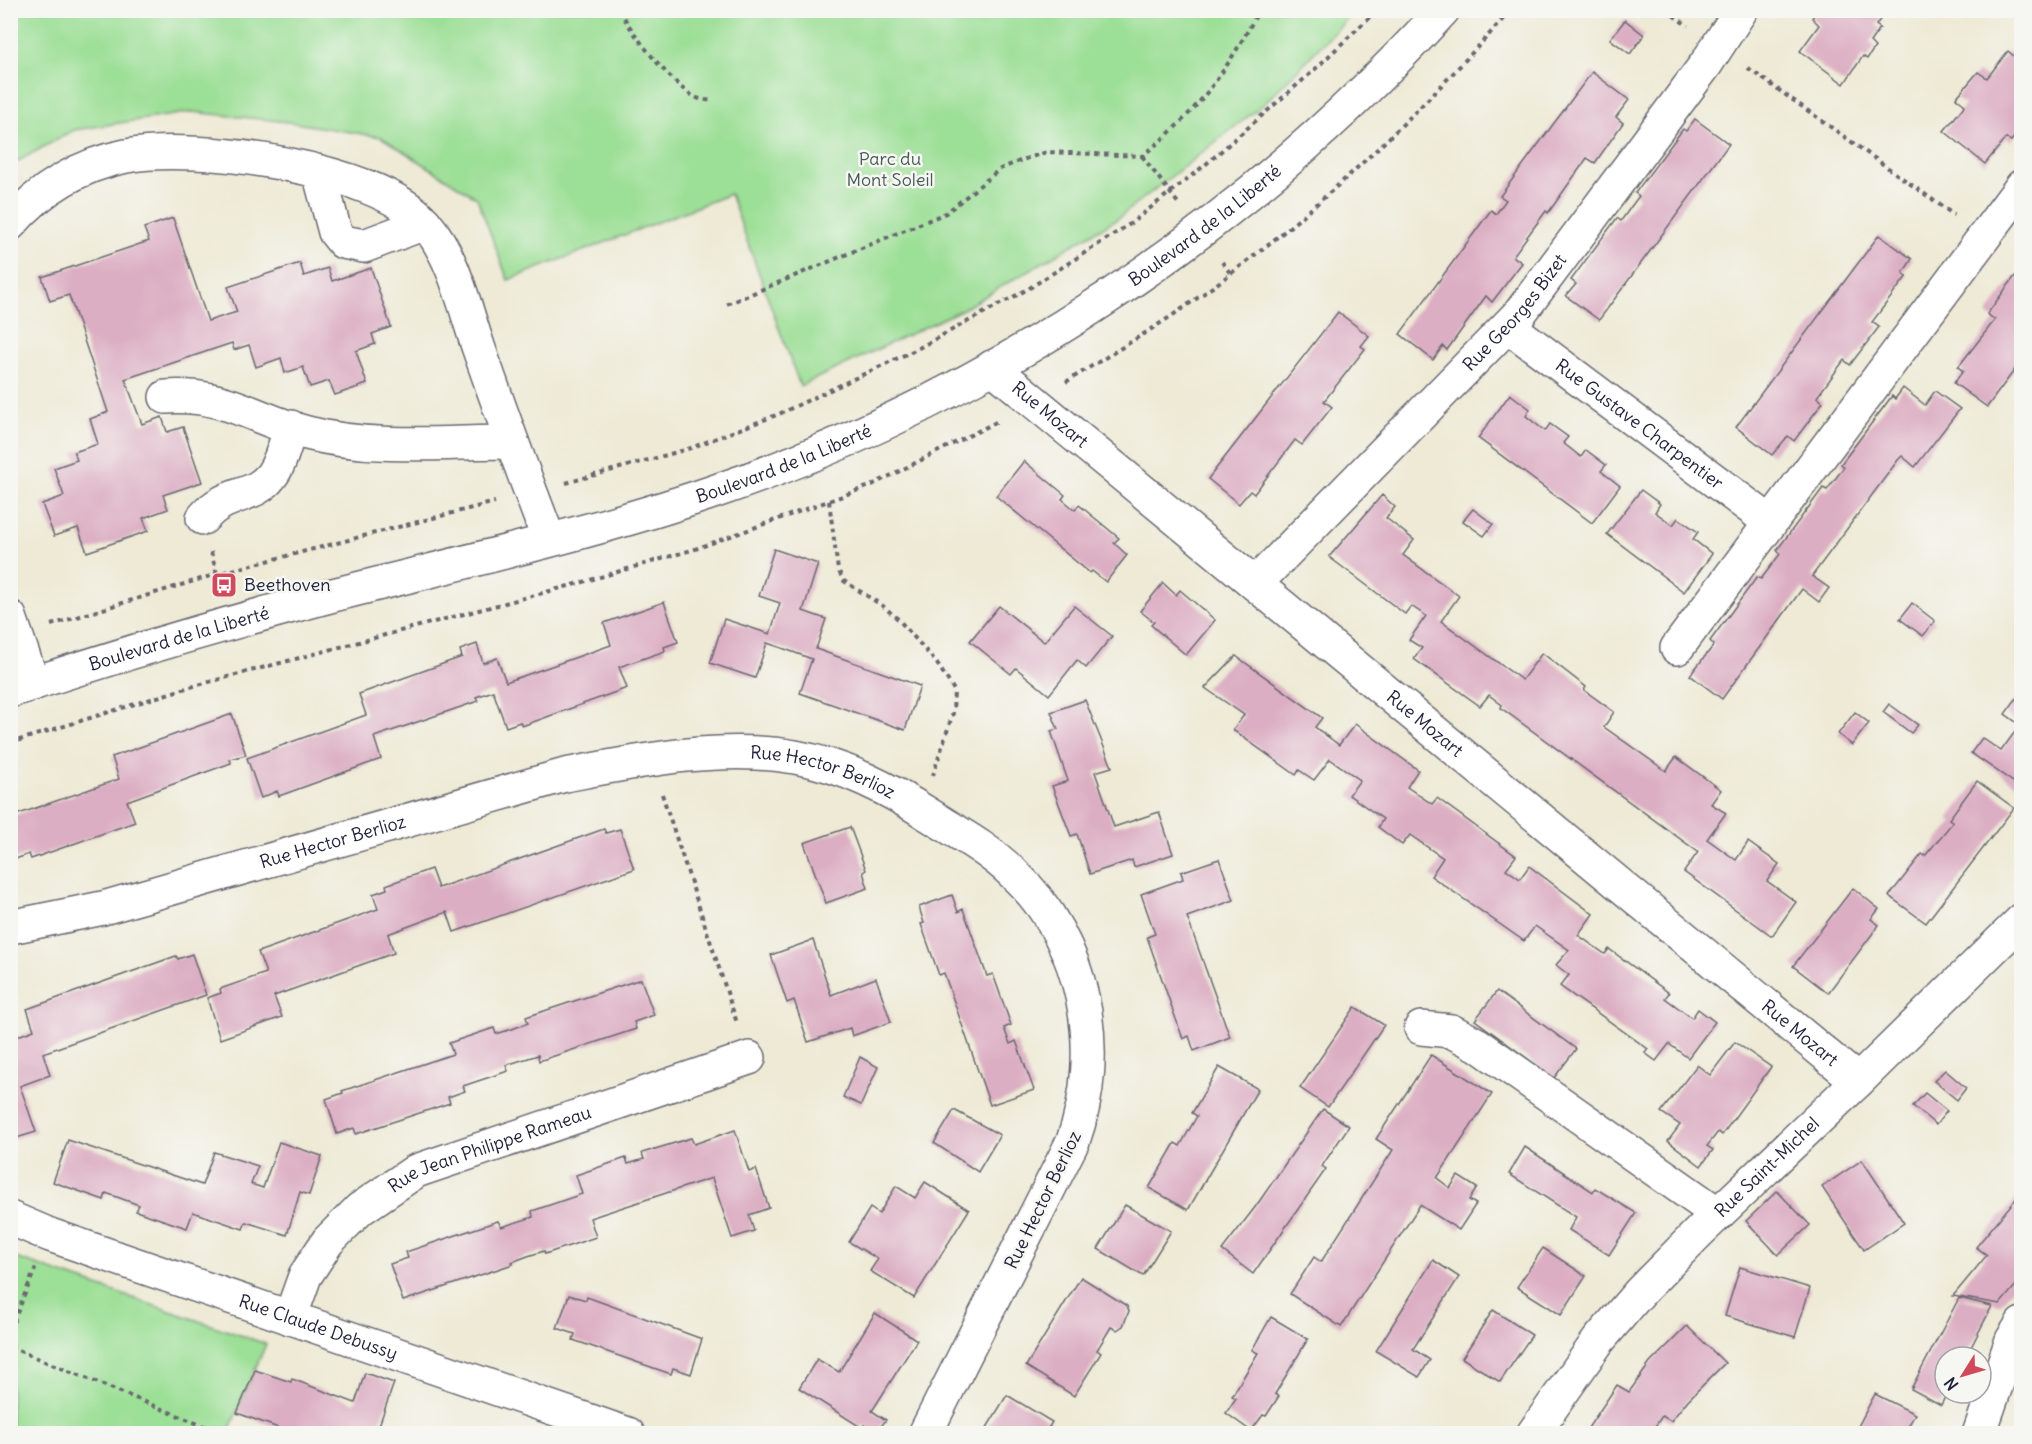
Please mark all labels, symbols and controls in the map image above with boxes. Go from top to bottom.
park label: Parc du Mont Soleil [846,147,934,191]
street label: Boulevard de la Liberté [1124,159,1286,291]
street label: Rue Georges Bizet [1458,249,1571,376]
street label: Rue Gustave Charpentier [1551,354,1729,495]
street label: Rue Mozart [1007,376,1093,453]
street label: Boulevard de la Liberté [693,419,875,508]
bus stop icon: Beethoven [209,570,239,600]
place label: Beethoven [244,573,331,596]
street label: Boulevard de la Liberté [86,601,272,676]
street label: Rue Mozart [1382,685,1468,762]
street label: Rue Hector Berlioz [750,741,900,804]
street label: Rue Hector Berlioz [257,809,409,873]
street label: Rue Mozart [1757,994,1843,1071]
street label: Rue Jean Philippe Rameau [384,1100,594,1198]
street label: Rue Saint-Michel [1710,1112,1824,1222]
street label: Rue Hector Berlioz [999,1127,1086,1273]
street label: Rue Claude Debussy [236,1289,401,1365]
north arrow [1933,1345,1993,1405]
text: N [1940,1374,1962,1394]

